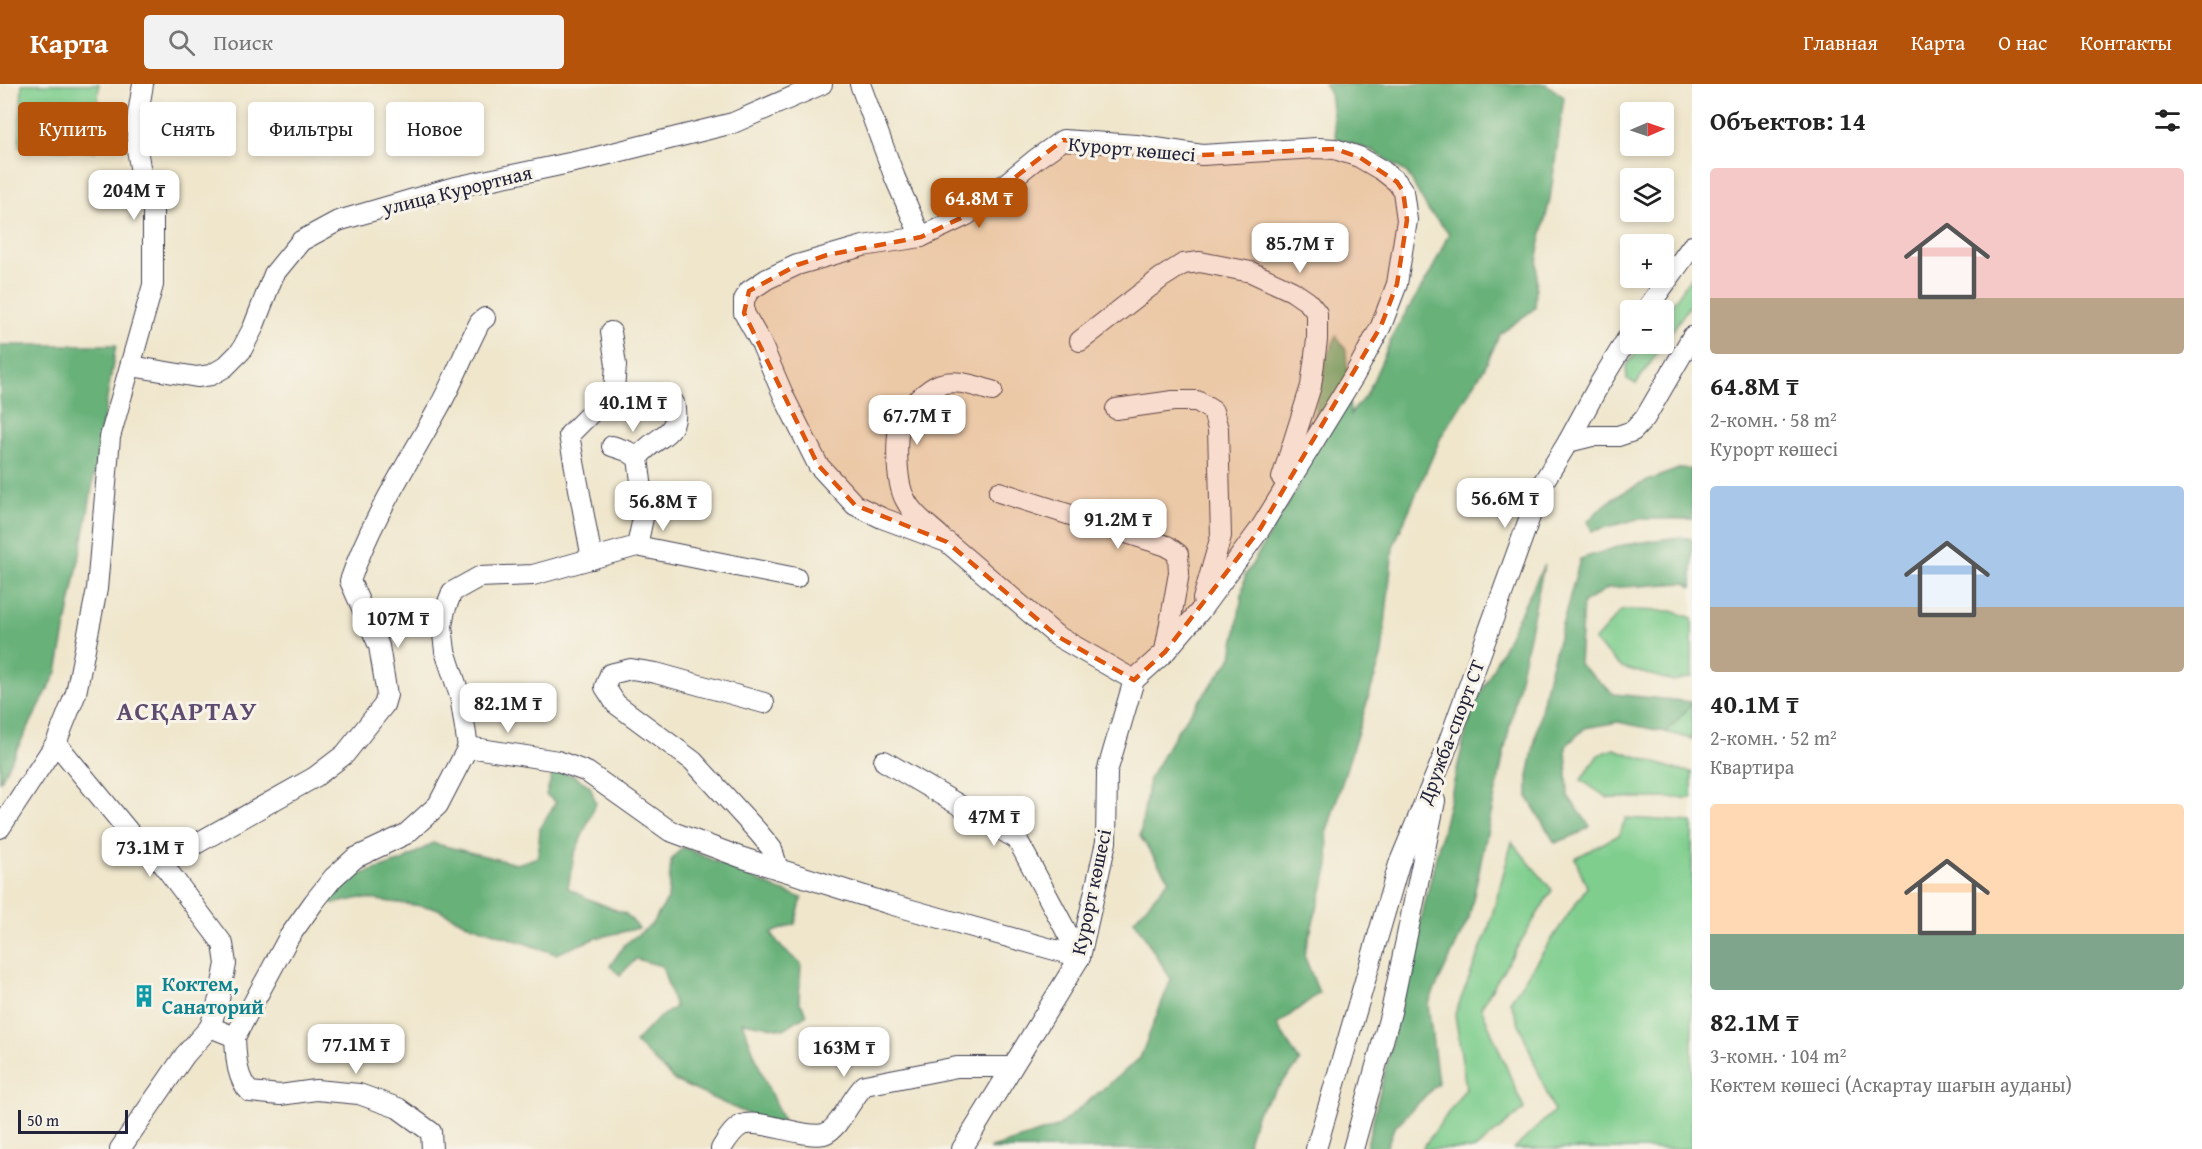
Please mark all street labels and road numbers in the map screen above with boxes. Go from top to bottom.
street label: Курорт көшесі [1067,128,1197,169]
street label: улица Курортная [378,157,535,222]
street label: Дружба-спорт СТ [1409,656,1491,809]
street label: Курорт көшесі [1063,826,1118,958]

